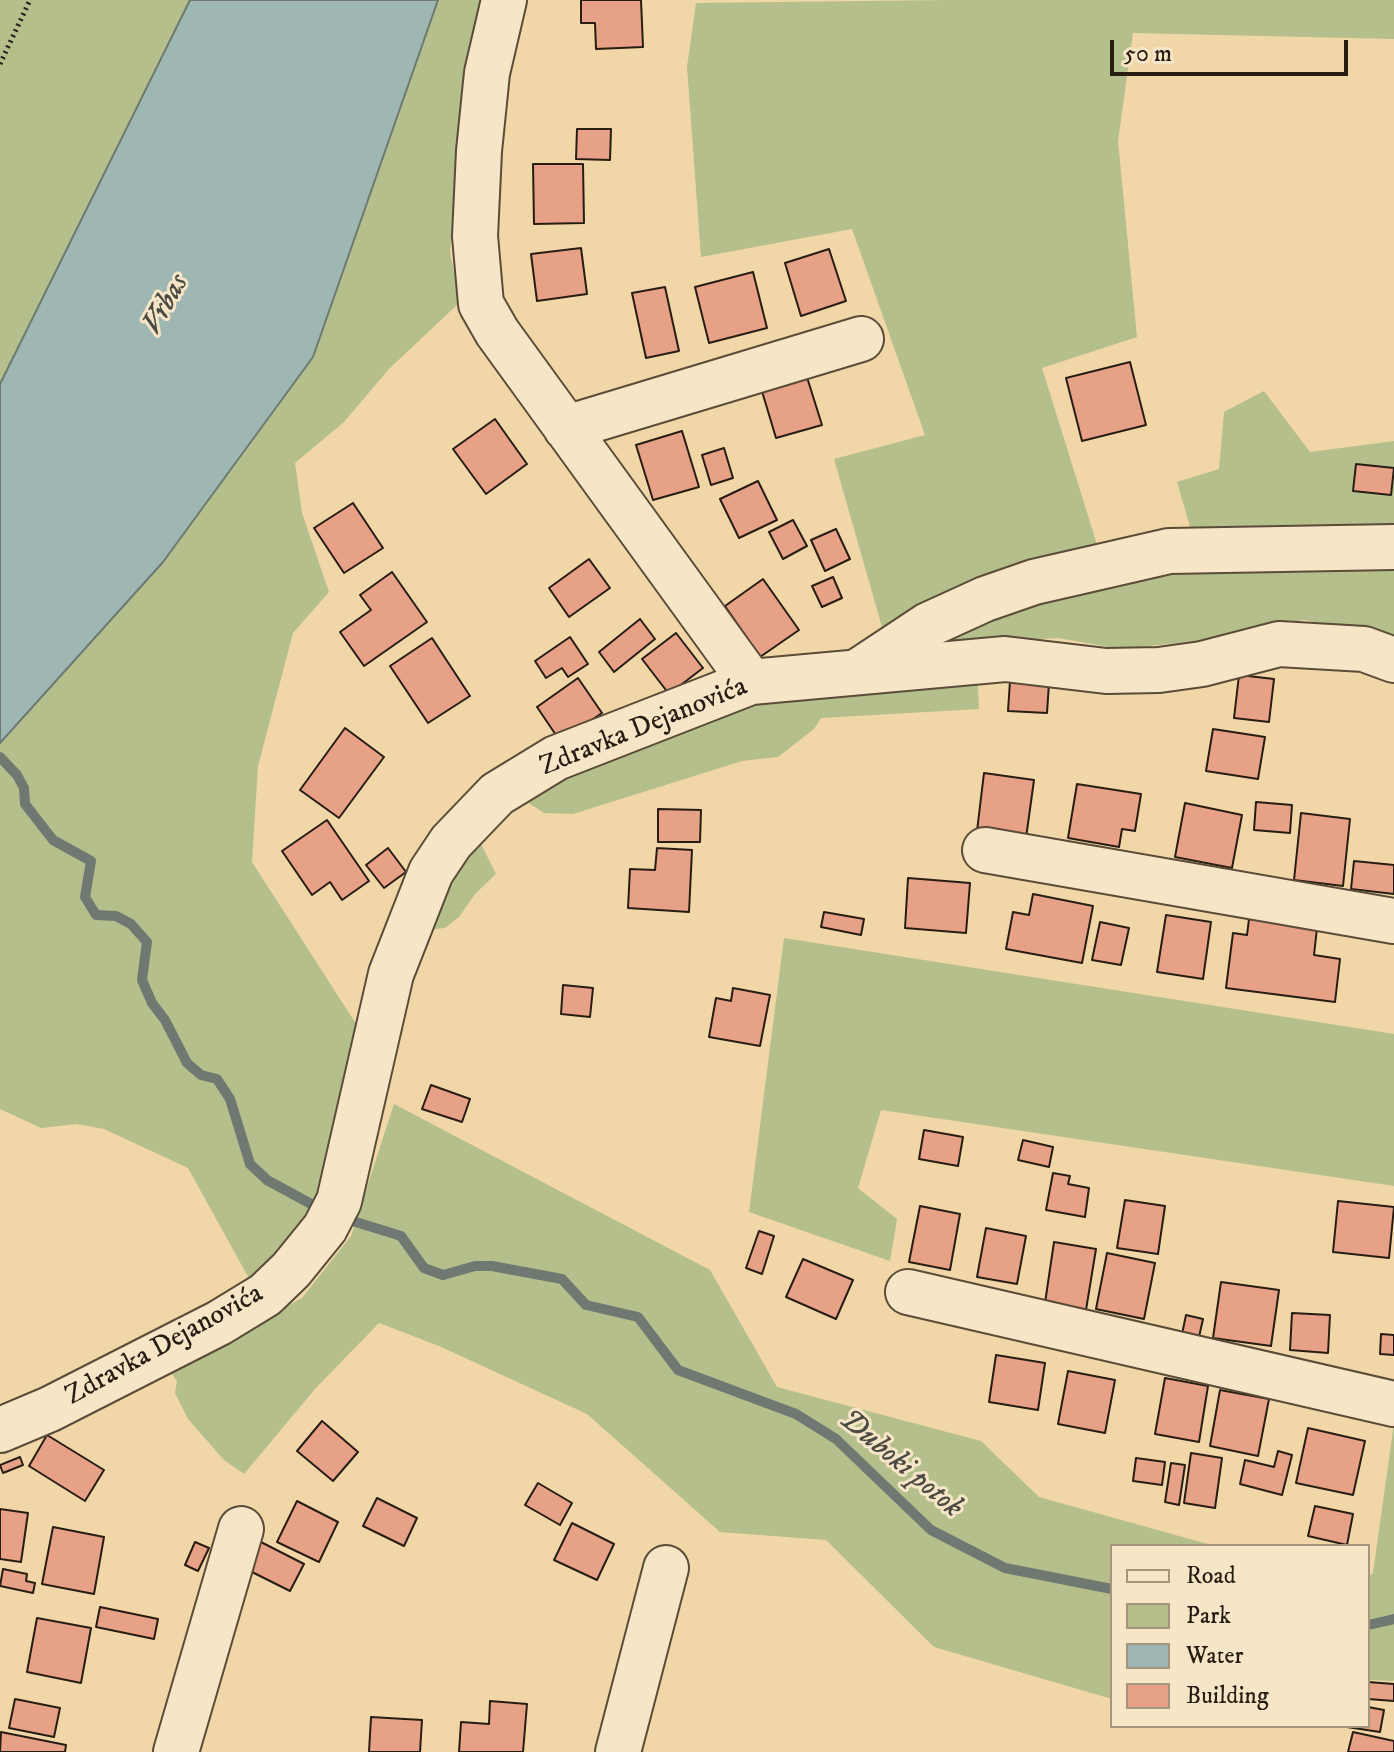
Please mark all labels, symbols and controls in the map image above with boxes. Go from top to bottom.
scale bar [1114,24,1352,74]
text: 50 m [1124,39,1172,69]
water label: Vrbas [136,268,198,342]
street label: Zdravka Dejanovića [535,671,753,785]
street label: Zdravka Dejanovića [60,1278,270,1414]
water label: Duboki potok [831,1403,969,1527]
legend [1110,1544,1370,1728]
text: Road [1186,1561,1236,1591]
text: Park [1186,1601,1231,1631]
text: Water [1186,1641,1243,1671]
text: Building [1186,1681,1269,1711]

